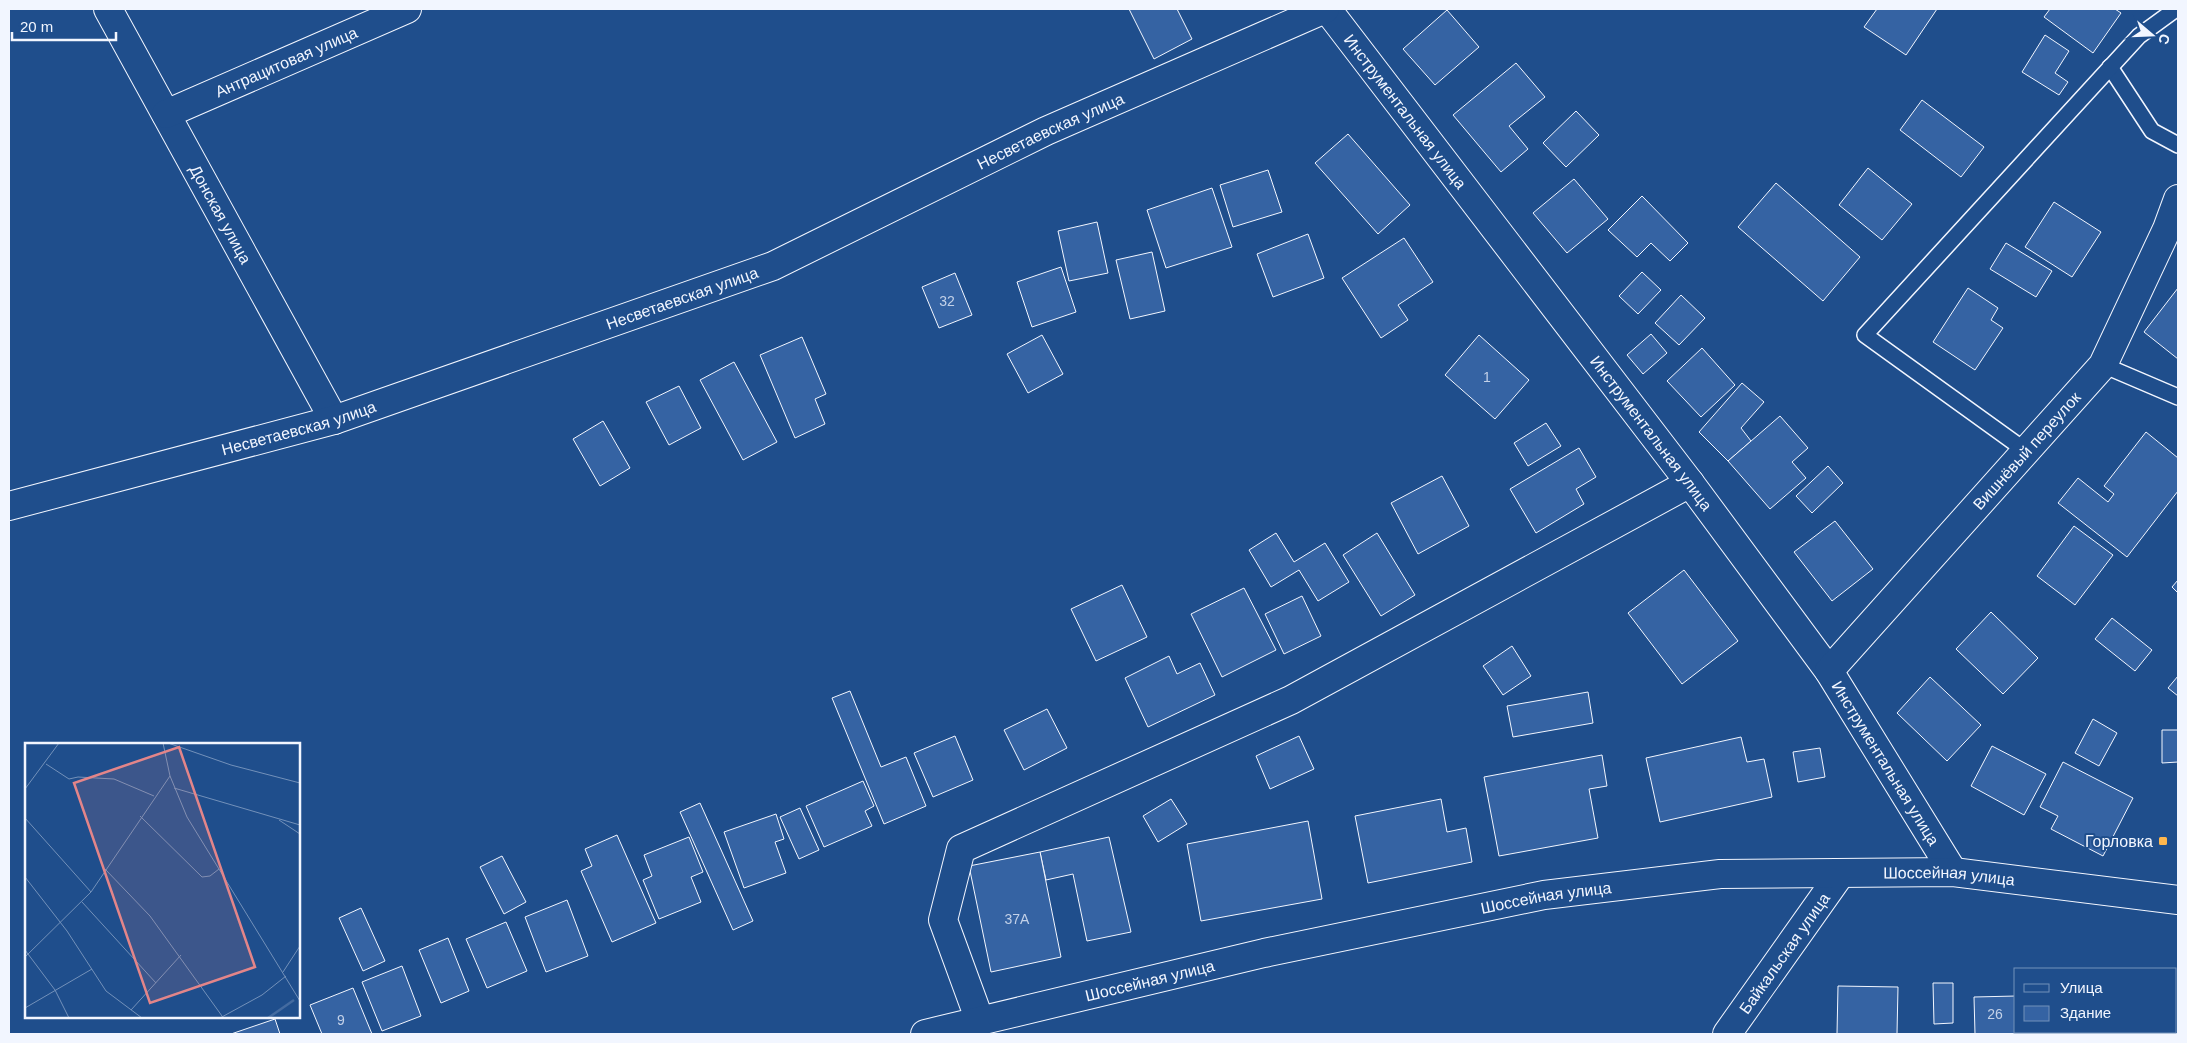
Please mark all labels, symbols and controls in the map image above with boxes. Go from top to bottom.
scale bar [12,10,116,42]
north arrow [2127,10,2177,60]
text: 20 m [20,18,53,35]
street label: Антрацитовая улица [212,23,360,100]
street label: Инструментальная улица [1341,31,1470,192]
text: С [2155,32,2174,47]
street label: Несветаевская улица [974,90,1126,172]
street label: Донская улица [187,162,255,266]
street label: Несветаевская улица [604,263,760,332]
house number: 32 [939,293,955,309]
street label: Инструментальная улица [1587,353,1716,514]
house number: 1 [1483,369,1491,385]
street label: Вишнёвый переулок [1969,387,2084,513]
street label: Несветаевская улица [220,397,378,458]
street label: Инструментальная улица [1829,678,1943,848]
inset map [25,743,300,1018]
place label: Горловка [2085,833,2153,850]
marker: Горловка [2157,835,2169,847]
street label: Шоссейная улица [1883,863,2016,888]
street label: Шоссейная улица [1479,879,1612,916]
street label: Байкальская улица [1736,890,1833,1017]
house number: 37А [1005,911,1030,927]
street label: Шоссейная улица [1083,957,1216,1004]
legend [2014,968,2177,1033]
text: Улица [2060,979,2103,996]
text: Здание [2060,1004,2111,1021]
house number: 26 [1987,1006,2003,1022]
house number: 9 [337,1012,345,1028]

